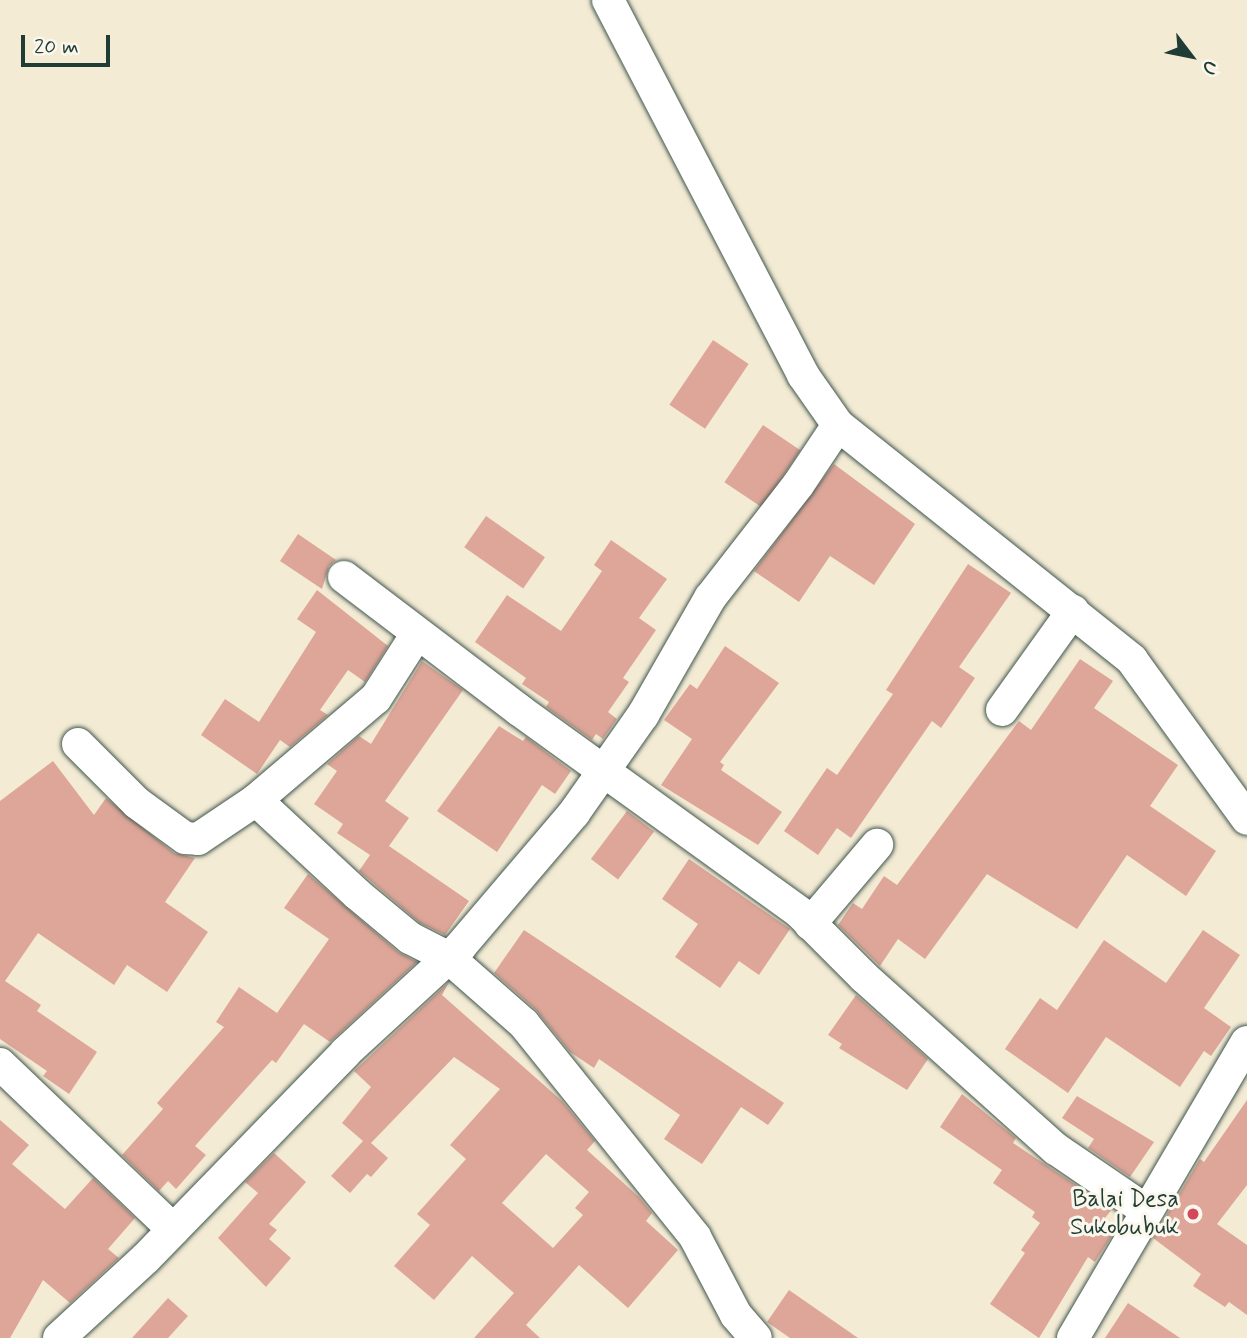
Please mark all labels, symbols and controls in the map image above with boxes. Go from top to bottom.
scale bar [24,21,114,65]
north arrow [1156,21,1226,91]
text: 20 m [34,33,79,61]
text: U [1195,56,1223,79]
place label: Balai Desa Sukobubuk [1070,1186,1179,1242]
marker: Balai Desa Sukobubuk [1185,1206,1201,1222]

